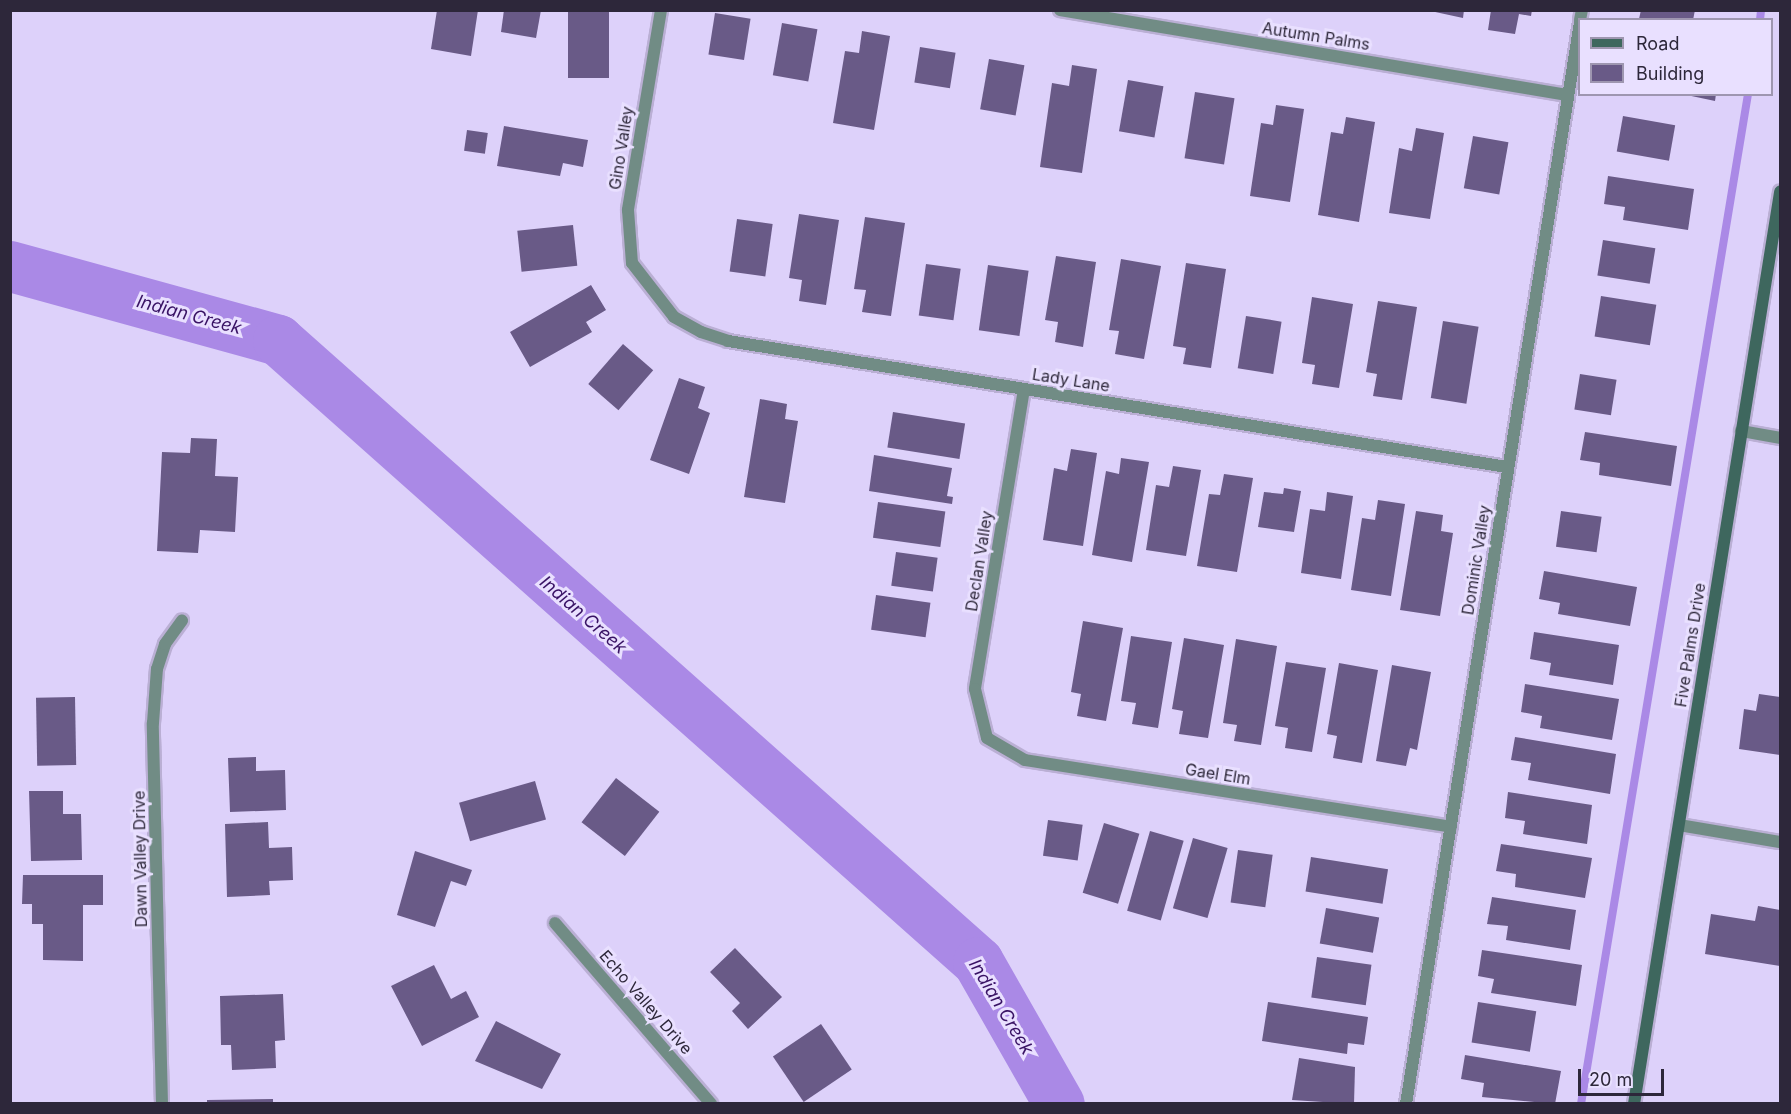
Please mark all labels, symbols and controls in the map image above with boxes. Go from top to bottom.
street label: Autumn Palms [1261,18,1371,54]
legend [1578,18,1773,96]
text: Road [1636,33,1679,54]
text: Building [1636,63,1704,84]
street label: Gino Valley [605,105,637,191]
water label: Indian Creek [134,291,244,339]
street label: Lady Lane [1031,364,1111,396]
street label: Dominic Valley [1458,504,1494,616]
street label: Declan Valley [962,509,996,613]
water label: Indian Creek [535,571,631,659]
street label: Five Palms Drive [1671,581,1709,709]
street label: Gael Elm [1184,759,1252,789]
street label: Dawn Valley Drive [129,790,151,928]
street label: Echo Valley Drive [596,946,696,1058]
water label: Indian Creek [964,955,1038,1059]
scale bar [1581,1057,1666,1095]
text: 20 m [1589,1069,1632,1090]

